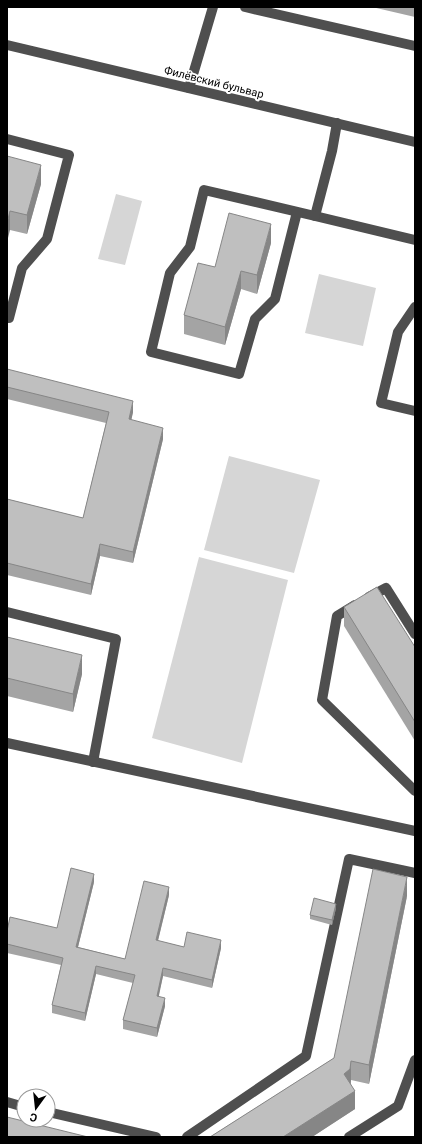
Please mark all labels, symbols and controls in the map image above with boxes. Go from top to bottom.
street label: Филёвский бульвар [163,64,265,101]
north arrow [16,1088,56,1128]
text: С [28,1110,39,1124]

